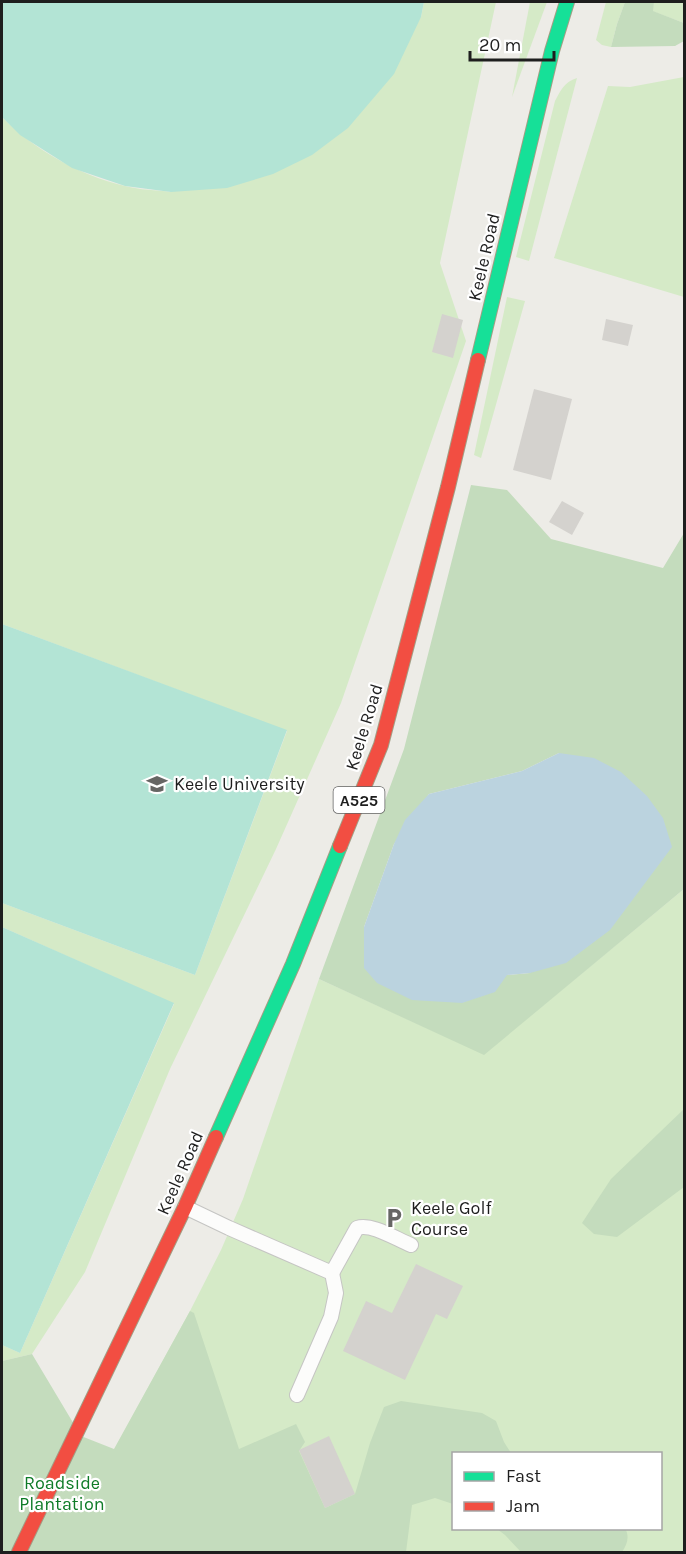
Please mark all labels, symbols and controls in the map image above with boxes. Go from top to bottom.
scale bar [470,24,554,62]
text: 20 m [479,34,521,56]
street label: Keele Road [463,211,505,303]
street label: Keele Road [340,681,388,773]
school or university icon: Keele University [145,772,169,796]
place label: Keele University [174,773,305,795]
road number: A525 [334,787,385,813]
street label: Keele Road [152,1128,208,1218]
place label: Keele Golf Course [411,1197,492,1240]
parking icon: Keele Golf Course [382,1206,406,1230]
legend [452,1452,662,1530]
text: Fast [506,1465,541,1487]
park label: Roadside Plantation [19,1472,105,1515]
text: Jam [506,1495,540,1517]

